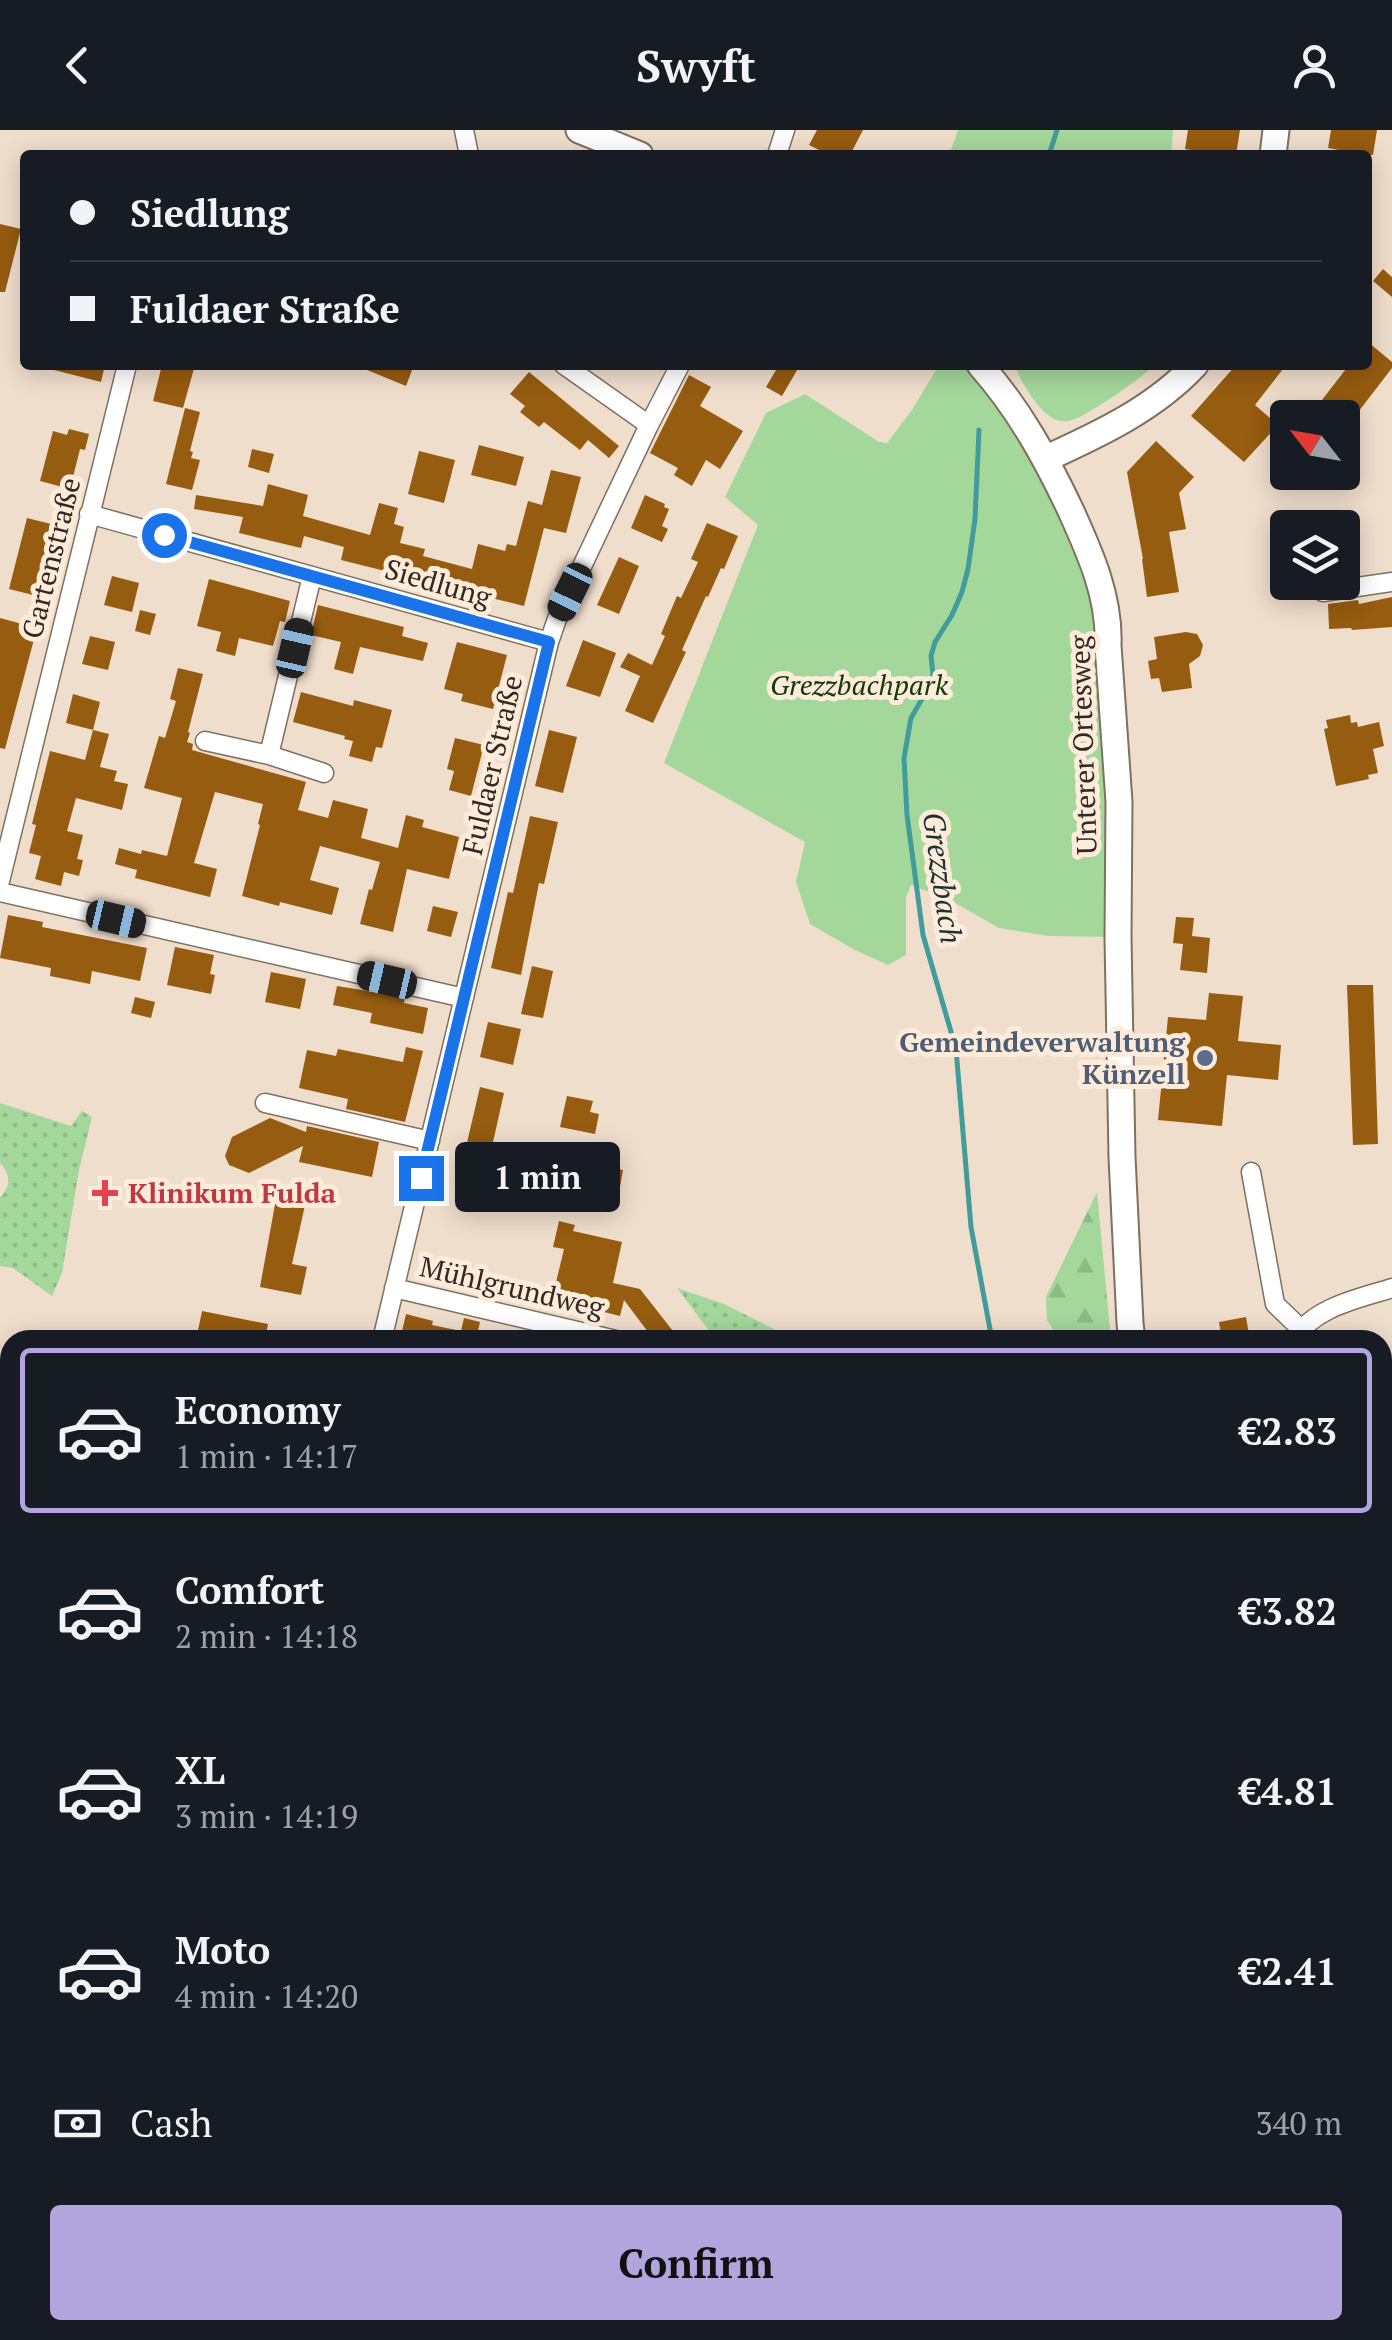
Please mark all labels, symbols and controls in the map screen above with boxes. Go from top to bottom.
text: Swyft [636,35,756,95]
icon: back [50,38,105,93]
icon: person [1287,38,1342,93]
text: Siedlung [130,188,289,238]
text: Fuldaer Straße [130,284,400,334]
north arrow [1270,400,1360,490]
map controls [1270,400,1360,600]
street label: Gartenstraße [13,474,88,642]
button: layers [1270,510,1360,600]
route start [142,513,187,558]
street label: Siedlung [381,550,497,616]
car [543,558,597,626]
car [274,615,316,681]
street label: Unterer Ortesweg [1060,634,1105,855]
park label: Grezzbachpark [770,666,949,703]
street label: Fuldaer Straße [453,671,530,858]
water label: Grezzbach [914,809,972,946]
car [83,898,149,940]
car [354,959,420,1001]
place label: Gemeindeverwaltung Künzell [899,1023,1186,1092]
marker: Gemeindeverwaltung Künzell [1194,1047,1216,1069]
callout: 1 min [456,1143,621,1213]
route end [399,1156,444,1201]
text: 1 min [494,1156,581,1198]
place label: Klinikum Fulda [128,1174,337,1211]
marker: Klinikum Fulda [92,1180,118,1206]
street label: Mühlgrundweg [416,1247,609,1326]
text: Economy [175,1385,341,1435]
icon: car [55,1386,145,1476]
text: €2.83 [1240,1406,1337,1456]
text: 1 min · 14:17 [175,1435,358,1477]
text: Comfort [175,1565,324,1615]
icon: car [55,1566,145,1656]
text: €3.82 [1240,1586,1337,1636]
text: 2 min · 14:18 [175,1615,358,1657]
text: XL [175,1745,225,1795]
icon: car [55,1746,145,1836]
text: €4.81 [1240,1766,1337,1816]
text: 3 min · 14:19 [175,1795,358,1837]
text: Moto [175,1925,270,1975]
icon: car [55,1926,145,2016]
text: €2.41 [1240,1946,1337,1996]
text: 4 min · 14:20 [175,1975,358,2017]
icon: cash [50,2096,105,2151]
text: Cash [130,2098,212,2148]
text: 340 m [1255,2102,1342,2144]
button: Confirm [50,2205,1342,2320]

